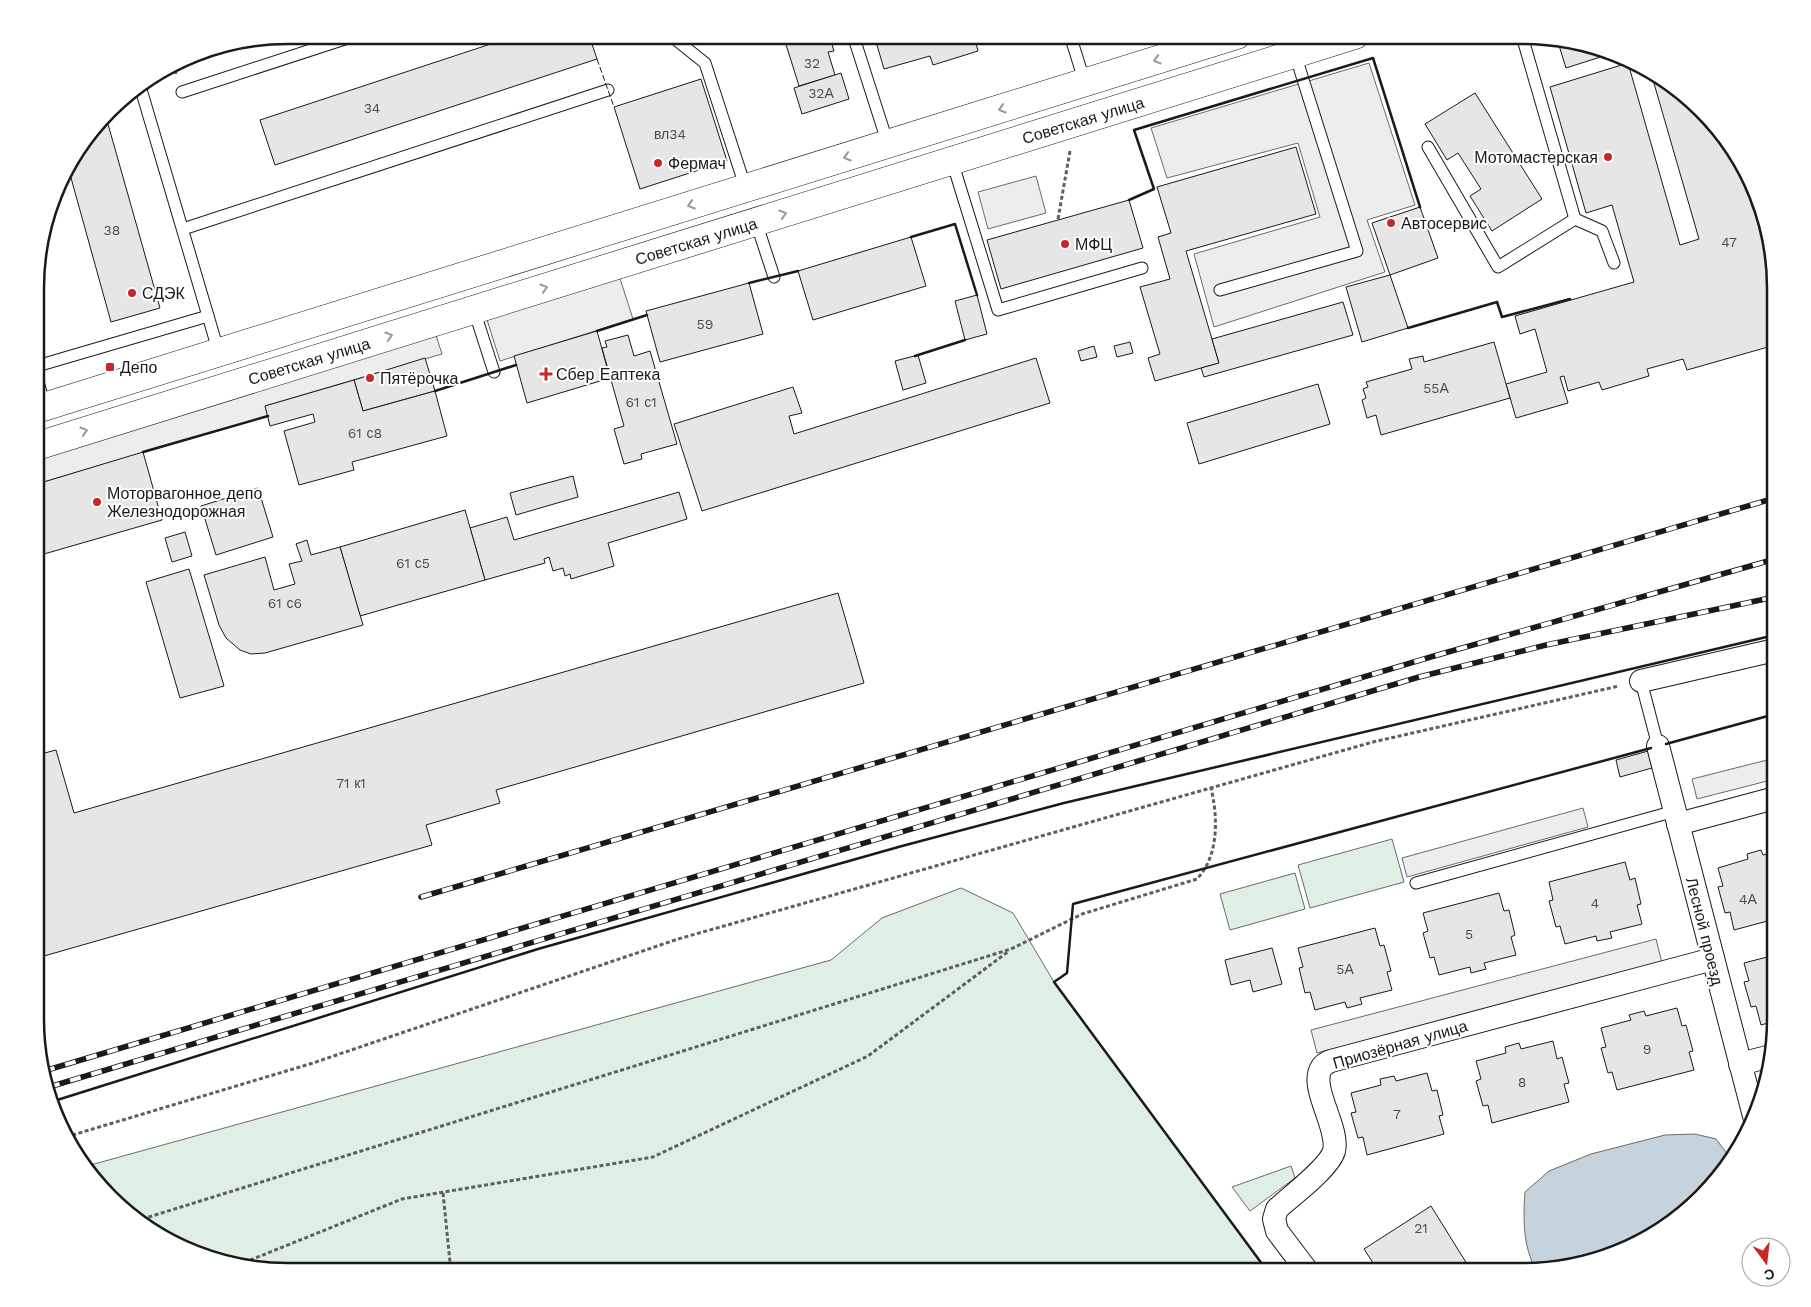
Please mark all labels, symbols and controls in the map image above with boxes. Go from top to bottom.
house number: 32 [804,55,820,71]
one-way arrow [1153,55,1161,65]
house number: 32А [808,85,834,101]
street label: Советская улица [1020,93,1147,148]
house number: 34 [364,100,380,116]
one-way arrow [998,103,1006,113]
house number: вл34 [654,126,686,142]
place label: Мотомастерская [1474,148,1598,167]
marker: Мотомастерская [1602,151,1614,163]
one-way arrow [843,152,851,162]
place label: Фермач [668,154,726,173]
marker: Фермач [652,157,664,169]
one-way arrow [688,200,696,210]
one-way arrow [778,209,787,219]
street label: Советская улица [633,214,760,269]
place label: Автосервис [1401,214,1487,233]
marker: Автосервис [1385,217,1397,229]
house number: 38 [104,222,120,238]
house number: 47 [1721,234,1737,250]
place label: МФЦ [1075,235,1112,254]
marker: МФЦ [1059,238,1071,250]
place label: СДЭК [142,284,186,303]
one-way arrow [540,284,548,294]
marker: СДЭК [126,287,138,299]
house number: 59 [697,316,713,332]
one-way arrow [385,332,393,342]
street label: Советская улица [246,334,373,389]
place label: Депо [120,358,157,377]
marker: Депо [104,361,116,373]
place label: Сбер Еаптека [556,365,660,384]
marker: Сбер Еаптека [540,368,552,380]
place label: Пятёрочка [380,369,459,388]
marker: Пятёрочка [364,372,376,384]
house number: 55А [1423,380,1449,396]
house number: 61 с1 [625,394,657,410]
house number: 61 с8 [348,425,382,441]
one-way arrow [79,427,87,437]
place label: Моторвагонное депо Железнодорожная [107,484,262,521]
marker: Моторвагонное депо Железнодорожная [91,496,103,508]
house number: 61 с5 [396,555,430,571]
house number: 61 с6 [268,595,302,611]
house number: 71 к1 [336,775,366,791]
street label: Лесной проезд [1682,875,1727,988]
house number: 4А [1739,891,1758,907]
house number: 4 [1591,895,1599,911]
house number: 5 [1465,926,1473,942]
house number: 5А [1336,961,1354,977]
street label: Приозёрная улица [1331,1016,1470,1073]
house number: 9 [1643,1041,1651,1057]
house number: 8 [1518,1074,1526,1090]
house number: 7 [1393,1106,1401,1122]
house number: 21 [1414,1220,1428,1236]
north arrow [1741,1237,1791,1287]
text: С [1762,1266,1776,1284]

